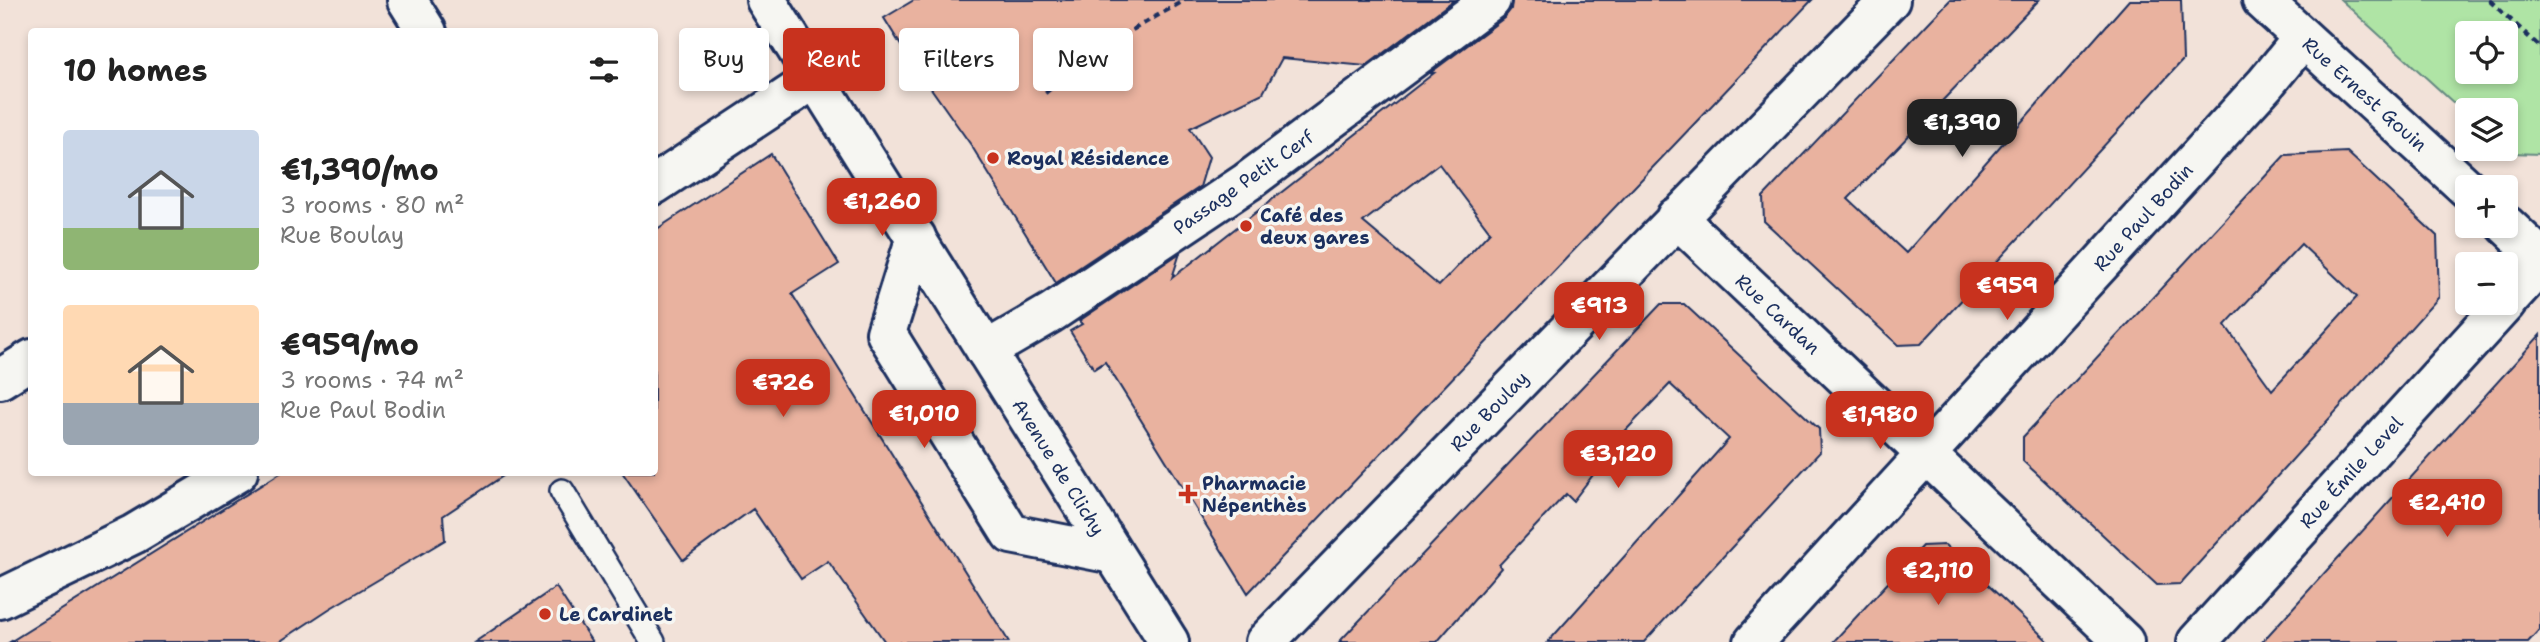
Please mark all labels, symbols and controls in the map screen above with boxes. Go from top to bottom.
map controls [2455,21,2518,315]
button: locate [2455,21,2518,84]
chip: Buy [679,28,769,91]
chip: Rent [783,28,885,91]
chip: Filters [899,28,1019,91]
chip: New [1033,28,1133,91]
street label: Rue Ernest Gouin [2297,32,2432,157]
text: 10 homes [63,50,208,91]
icon: filters [585,51,623,89]
button: layers [2455,98,2518,161]
pin: €1,390 [1905,100,2019,159]
text: €1,390 [1923,107,2001,137]
street label: Passage Petit Cerf [1168,124,1319,240]
place label: Royal Résidence [1007,146,1170,171]
text: €1,390/mo [280,149,439,190]
marker: Royal Résidence [985,150,1001,166]
icon: home [119,158,203,242]
street label: Rue Paul Bodin [2088,158,2199,277]
button: + [2455,175,2518,238]
pin: €1,260 [825,178,939,238]
text: €1,260 [843,186,921,216]
text: 3 rooms · 80 m² [280,190,465,220]
place label: Café des deux gares [1260,203,1369,250]
marker: Café des deux gares [1238,218,1254,234]
text: Rue Boulay [280,220,404,250]
button: − [2455,252,2518,315]
pin: €959 [1966,262,2048,322]
street label: Rue Cardan [1730,269,1825,360]
text: €959 [1976,270,2038,300]
pin: €913 [1558,282,1640,342]
text: €913 [1570,290,1628,320]
text: €959/mo [280,324,419,365]
icon: home [119,333,203,417]
pin: €726 [742,360,824,419]
text: 3 rooms · 74 m² [280,365,464,395]
street label: Rue Boulay [1445,366,1534,457]
text: €726 [752,367,814,397]
pin: €1,010 [867,391,981,450]
pin: €1,980 [1823,392,1937,451]
street label: Avenue de Clichy [1006,394,1111,540]
text: Rue Paul Bodin [280,395,446,425]
text: €1,010 [888,398,960,428]
text: €1,980 [1842,399,1918,429]
street label: Rue Émile Level [2293,410,2409,534]
pin: €3,120 [1561,430,1675,490]
text: €3,120 [1579,438,1657,468]
place label: Pharmacie Népenthès [1202,471,1307,518]
pin: €2,410 [2390,480,2504,539]
marker: Pharmacie Népenthès [1180,486,1196,502]
text: €2,410 [2408,487,2486,517]
pin: €2,110 [1881,548,1995,607]
text: €2,110 [1902,555,1974,585]
place label: Le Cardinet [559,602,673,627]
marker: Le Cardinet [537,606,553,622]

